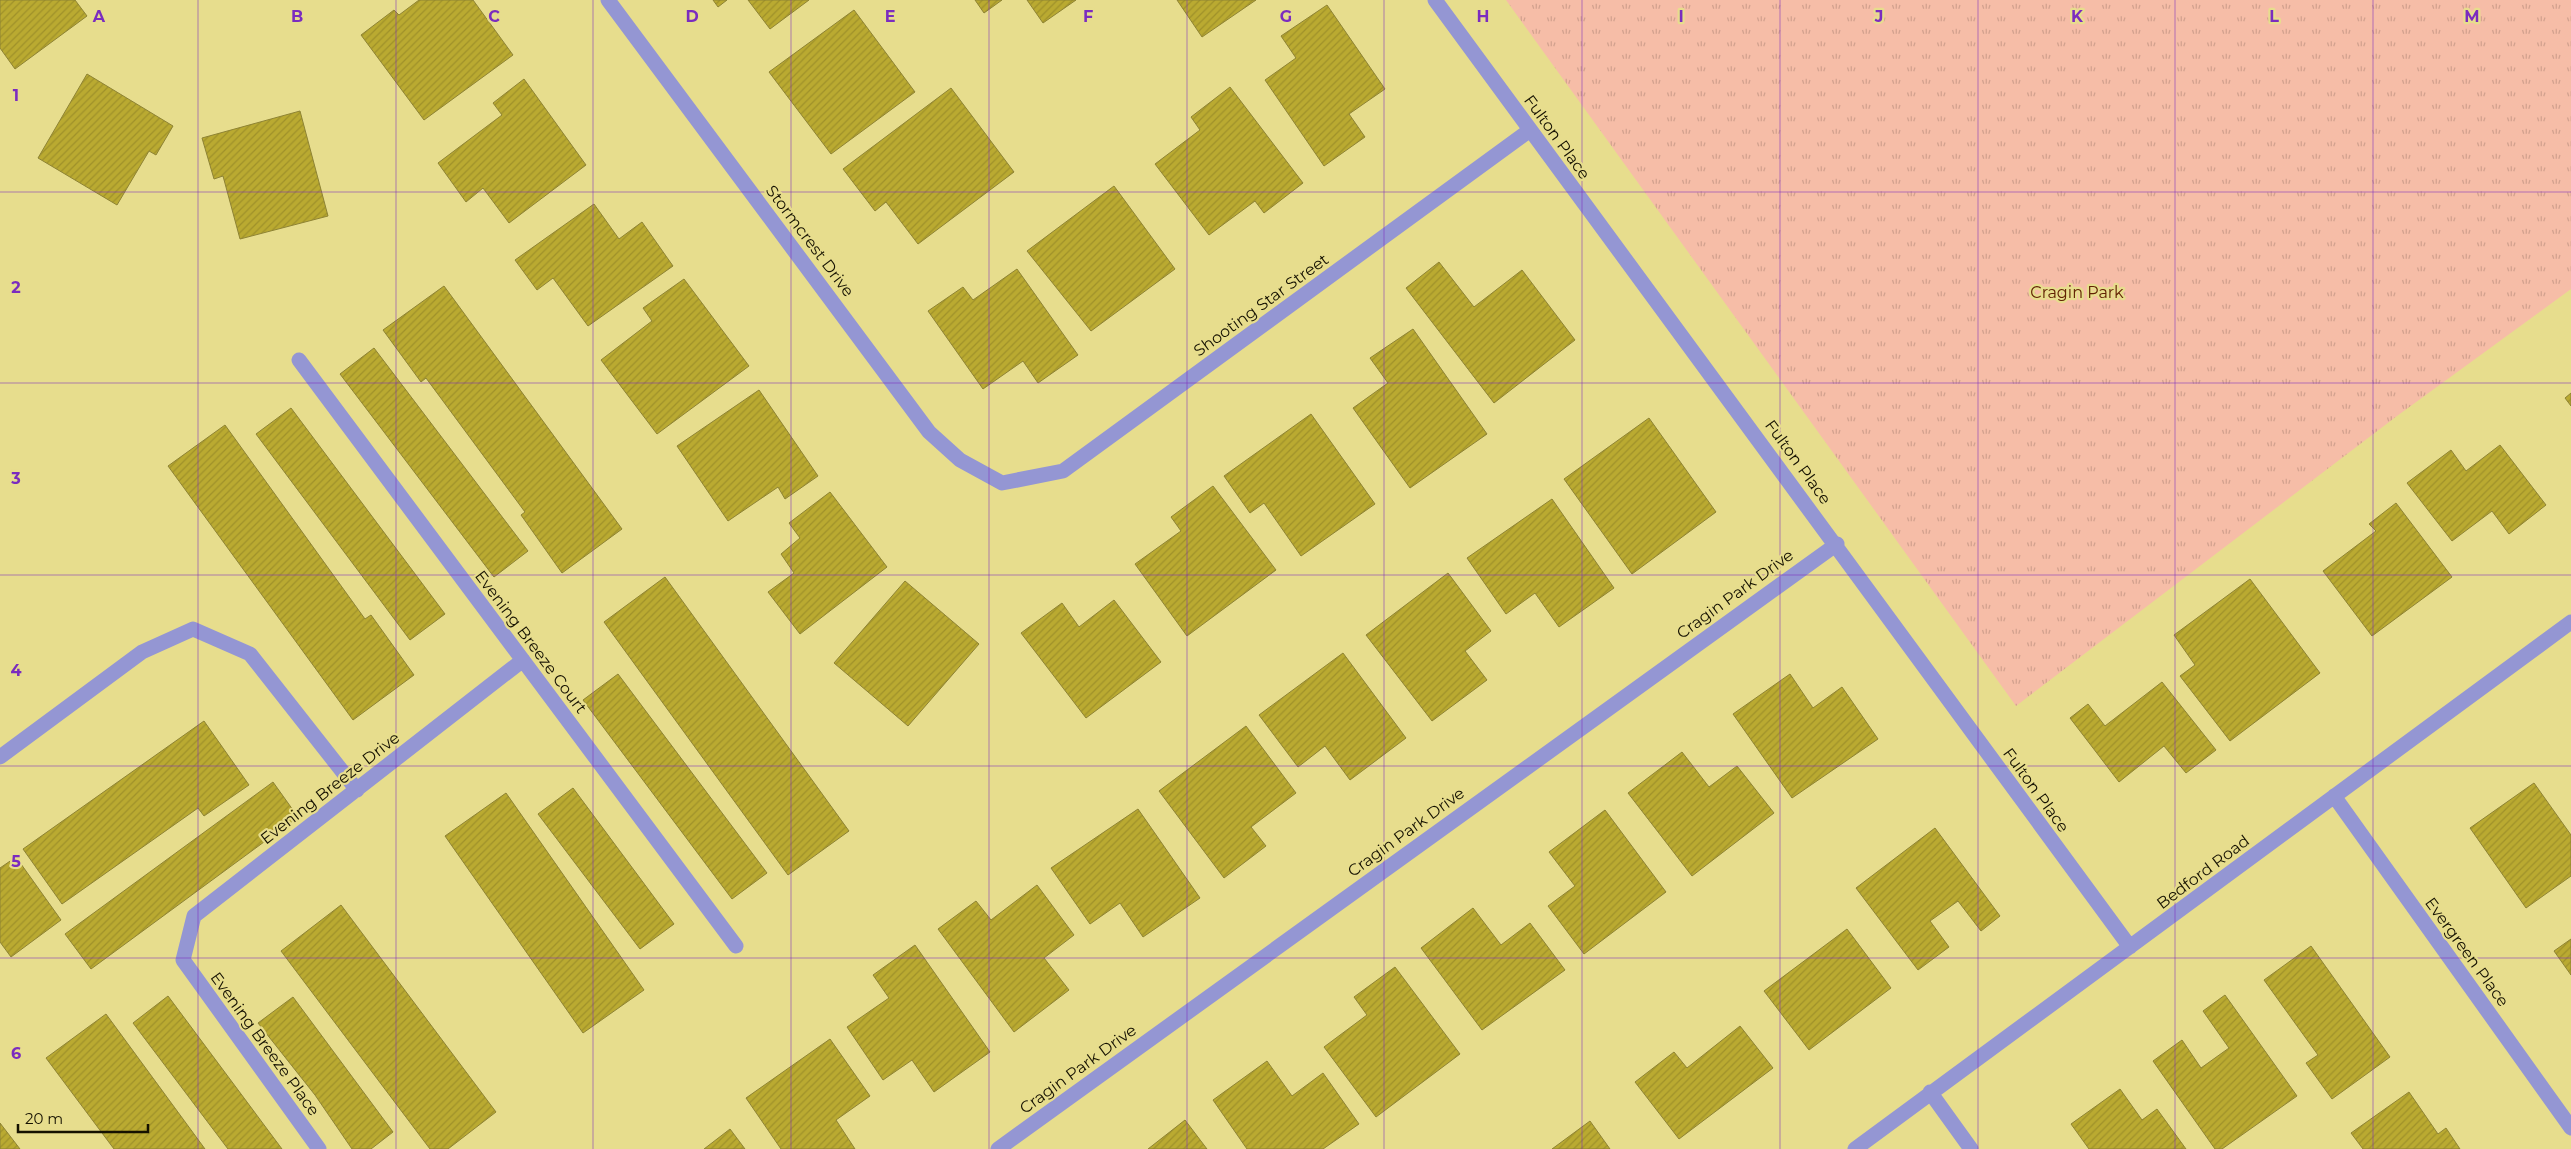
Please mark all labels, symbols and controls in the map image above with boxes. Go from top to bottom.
text: A [92,7,106,26]
text: B [291,7,303,26]
text: C [488,7,500,26]
text: D [685,7,699,26]
text: E [885,7,895,26]
text: F [1083,7,1093,26]
text: G [1280,7,1292,26]
text: H [1477,7,1489,26]
text: I [1678,7,1684,26]
text: J [1874,7,1883,26]
text: K [2071,7,2084,26]
text: L [2269,7,2279,26]
text: M [2464,7,2480,26]
text: 1 [13,86,19,105]
street label: Fulton Place [1520,91,1594,183]
street label: Stormcrest Drive [762,182,858,300]
street label: Shooting Star Street [1190,249,1332,360]
text: 2 [11,278,21,297]
park label: Cragin Park [2030,283,2124,302]
street label: Fulton Place [1761,416,1835,508]
text: 3 [10,469,21,488]
street label: Cragin Park Drive [1673,545,1797,643]
street label: Evening Breeze Court [471,567,591,718]
text: 4 [10,661,22,680]
street label: Evening Breeze Drive [257,728,403,848]
street label: Fulton Place [1999,744,2073,836]
street label: Cragin Park Drive [1344,783,1468,881]
street label: Bedford Road [2153,831,2253,913]
text: 5 [11,852,21,871]
street label: Evergreen Place [2421,894,2513,1010]
street label: Evening Breeze Place [207,968,323,1120]
street label: Cragin Park Drive [1016,1020,1140,1118]
text: 6 [11,1044,21,1063]
scale bar [18,1102,148,1134]
text: 20 m [25,1109,63,1128]

